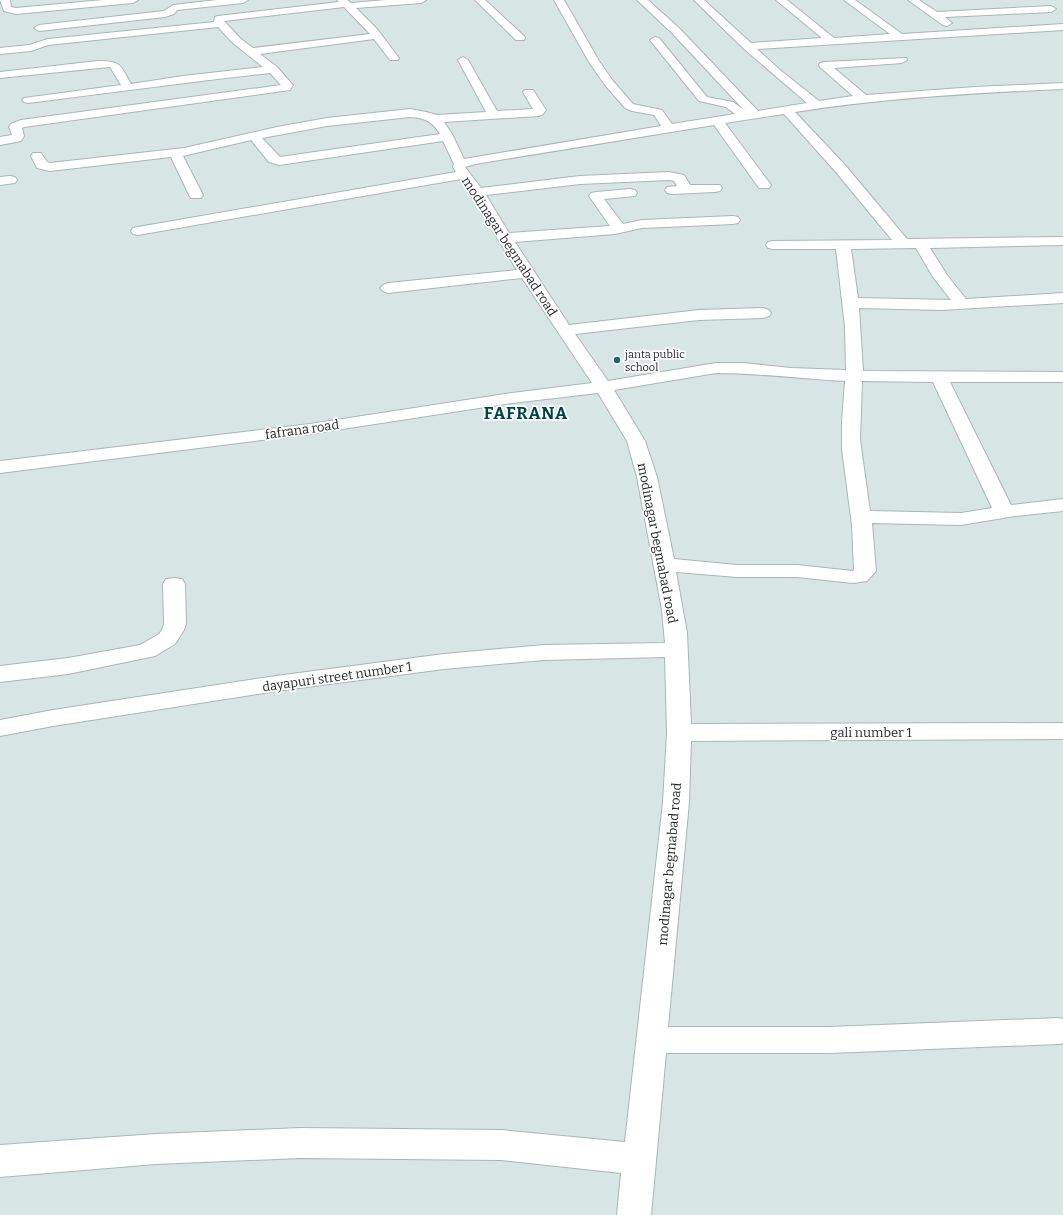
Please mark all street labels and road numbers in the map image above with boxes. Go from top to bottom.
street label: modinagar begmabad road [459,174,560,319]
street label: fafrana road [264,417,340,442]
street label: modinagar begmabad road [635,462,681,625]
street label: dayapuri street number 1 [261,658,413,694]
street label: gali number 1 [830,725,912,740]
street label: modinagar begmabad road [655,782,684,946]

